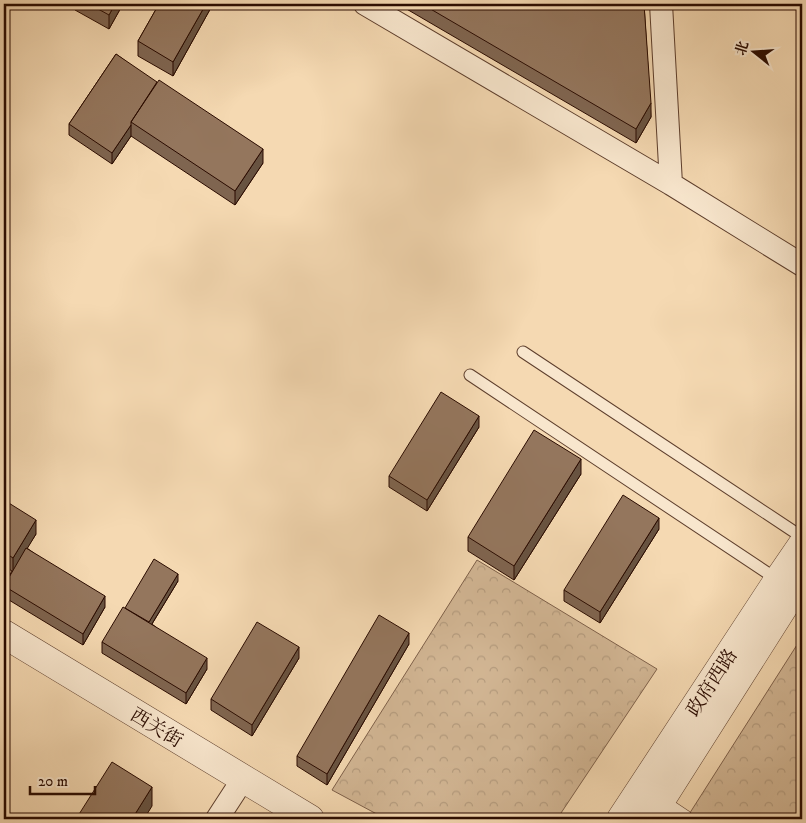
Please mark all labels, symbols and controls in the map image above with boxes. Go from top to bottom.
north arrow [728,28,778,78]
text: 北 [732,39,753,58]
street label: 政府西路 [682,645,743,721]
street label: 西关街 [126,704,187,753]
scale bar [30,763,95,795]
text: 20 m [38,772,68,791]

